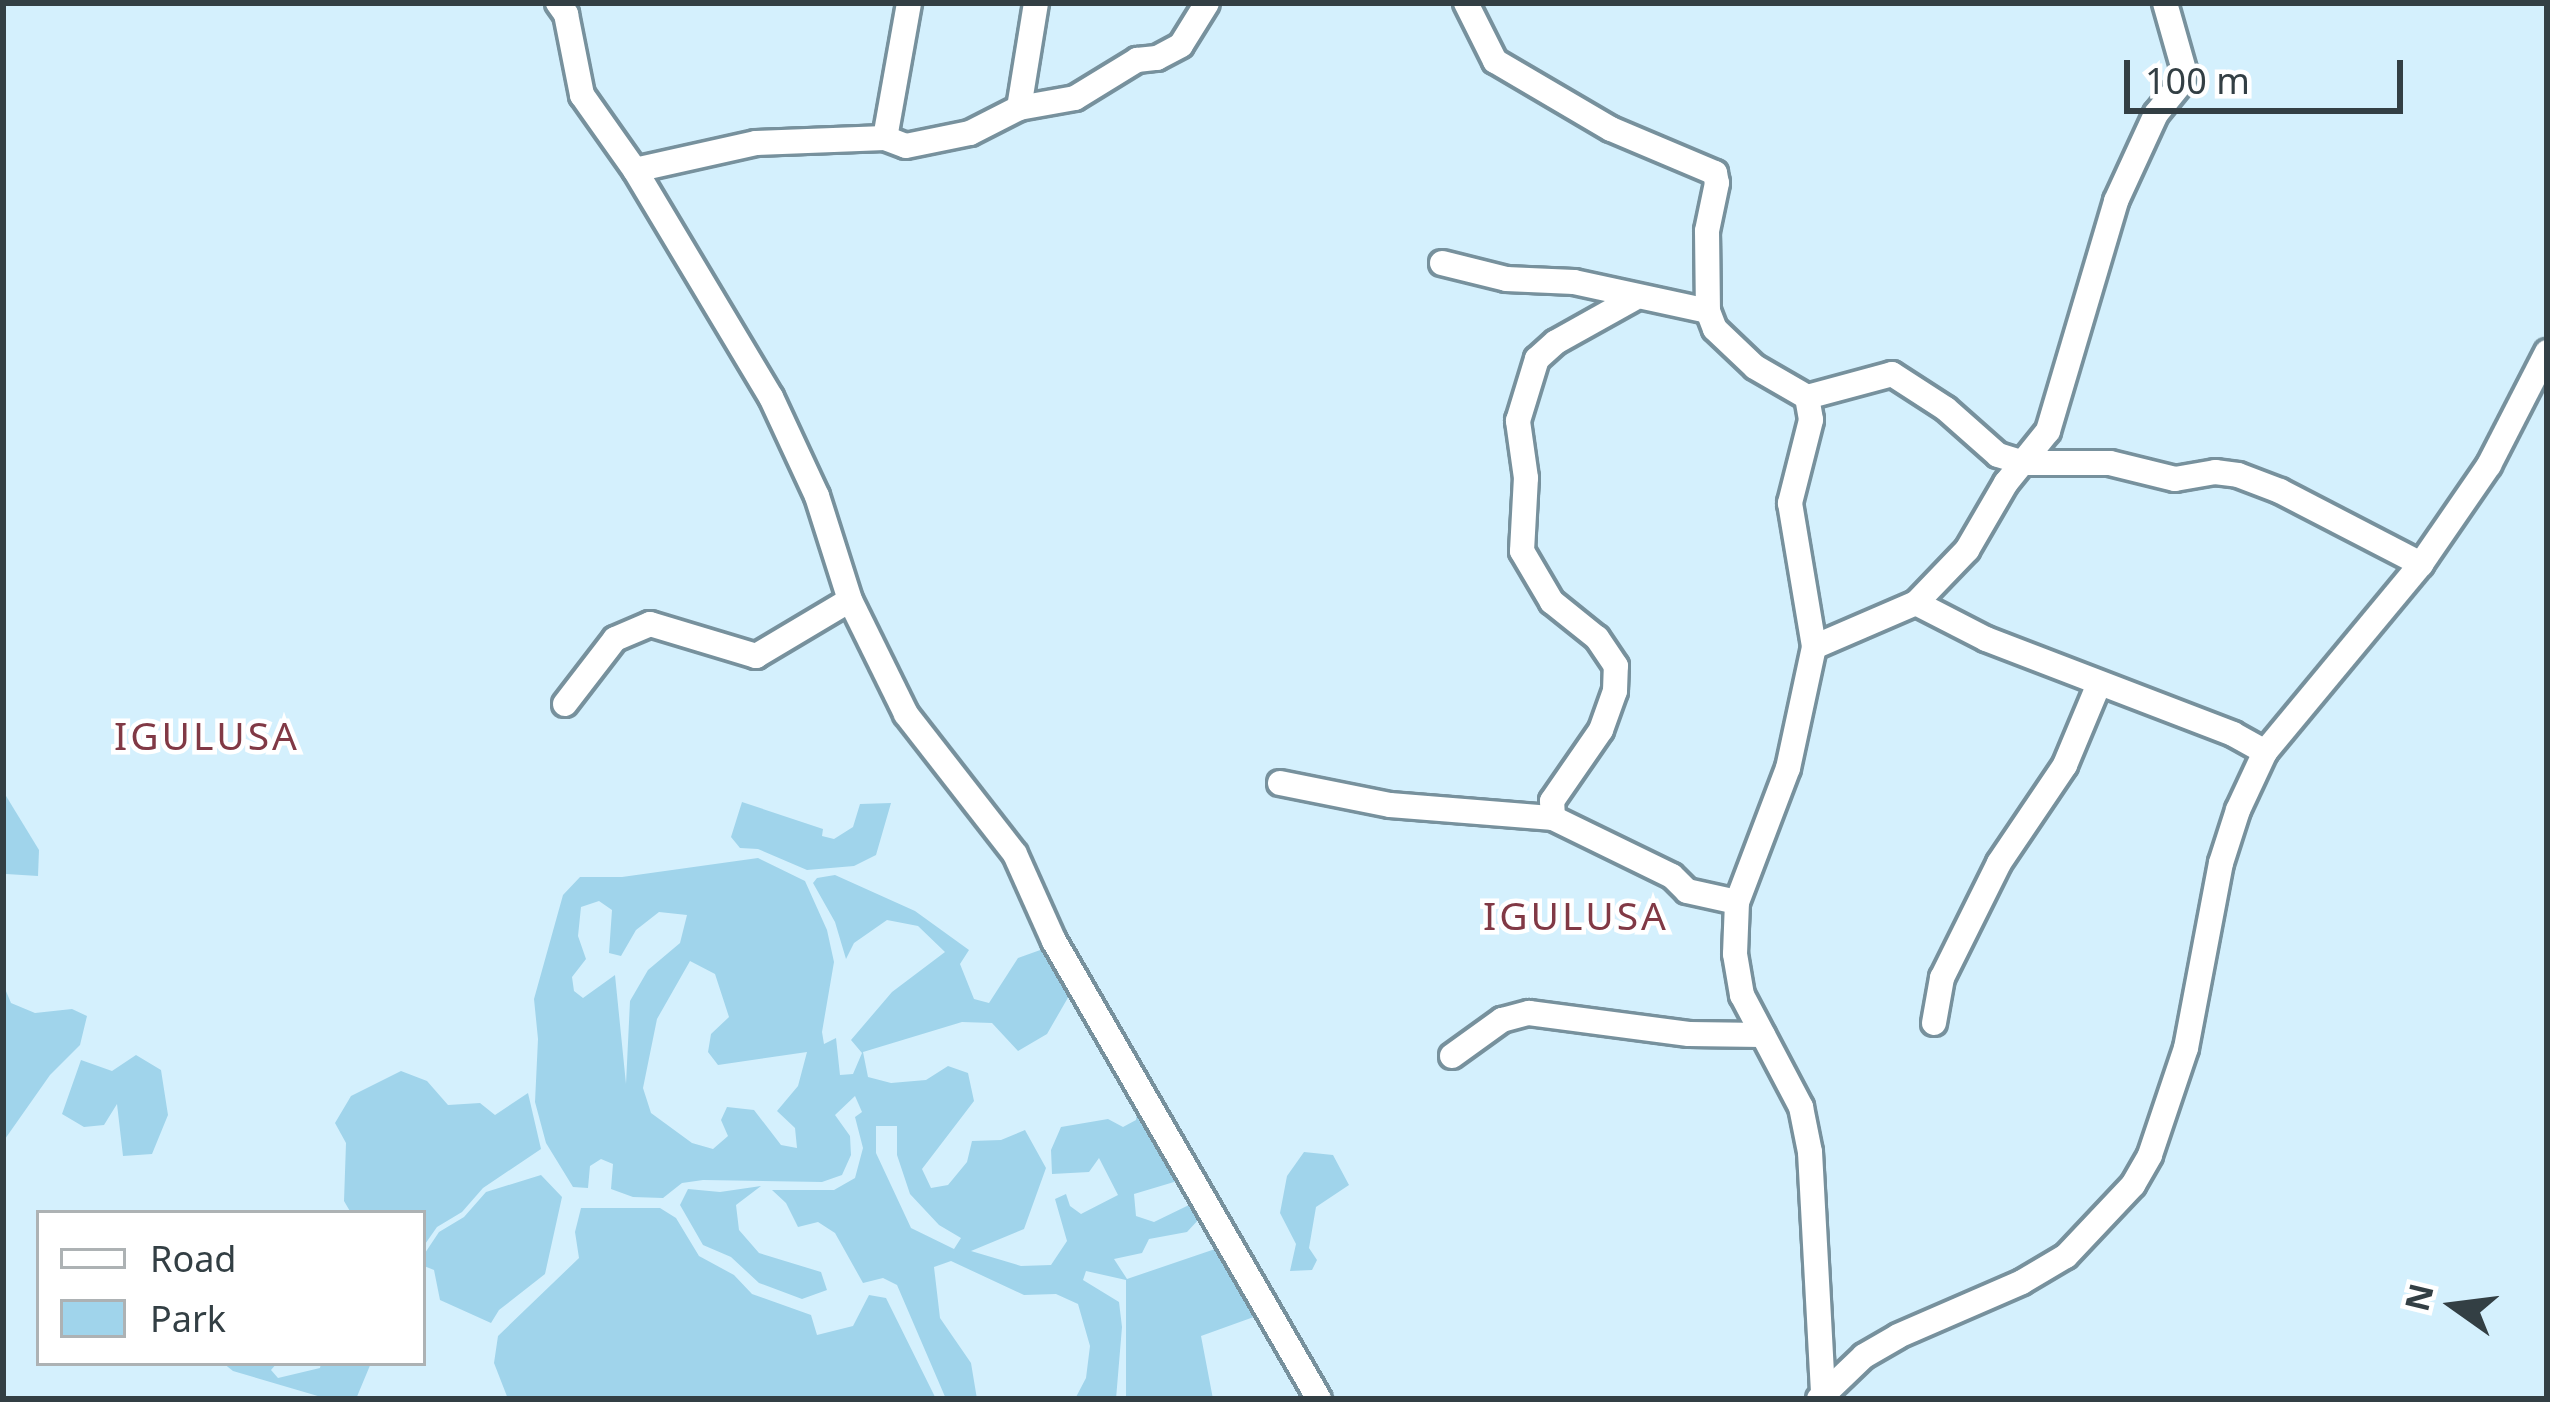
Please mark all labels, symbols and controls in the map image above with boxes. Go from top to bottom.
scale bar [2130,36,2409,110]
text: 100 m [2145,56,2250,105]
district label: IGULUSA [114,712,300,758]
district label: IGULUSA [1483,892,1669,938]
legend [36,1210,426,1366]
text: Road [150,1234,237,1283]
north arrow [2394,1246,2514,1366]
text: N [2394,1279,2444,1316]
text: Park [150,1294,226,1343]

